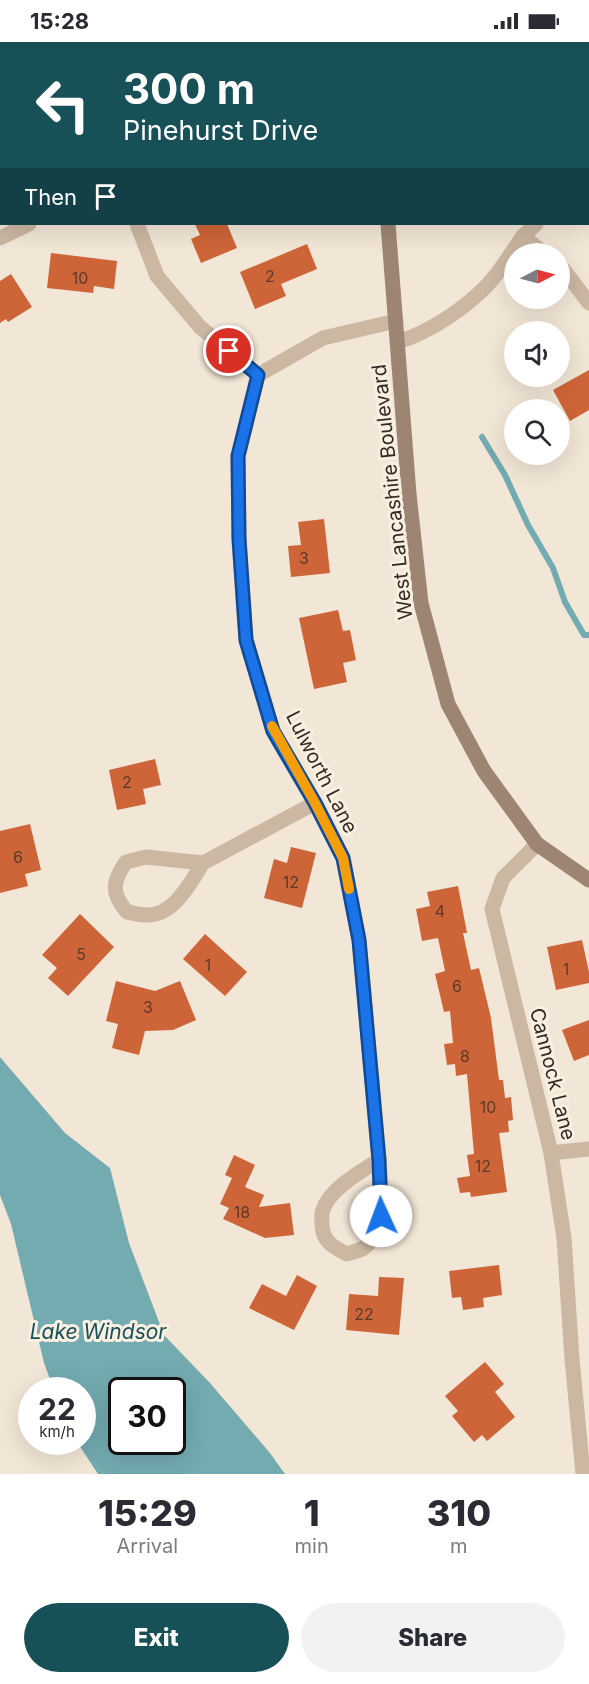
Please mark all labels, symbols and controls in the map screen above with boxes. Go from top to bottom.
text: 15:28 [30,8,89,34]
text: 300 m [123,63,255,114]
icon: left [24,66,102,144]
text: Pinehurst Drive [123,114,318,147]
icon: arrive [89,180,122,213]
text: Then [24,184,77,210]
north arrow [504,243,570,309]
map controls [504,243,570,465]
house number: 2 [265,266,275,286]
house number: 10 [72,268,88,288]
button: sound [504,321,570,387]
pin [203,325,254,376]
icon: arrive [212,334,245,367]
street label: West Lancashire Boulevard [367,363,417,621]
button: search [504,399,570,465]
house number: 3 [299,548,309,568]
street label: Lulworth Lane [281,707,363,837]
house number: 2 [122,772,132,792]
house number: 6 [13,847,23,867]
house number: 12 [283,872,299,892]
house number: 4 [435,901,445,921]
house number: 5 [76,944,86,964]
house number: 1 [205,955,211,975]
house number: 1 [563,959,569,979]
house number: 6 [452,976,462,996]
house number: 3 [143,997,153,1017]
street label: Cannock Lane [525,1005,581,1143]
house number: 8 [460,1046,470,1066]
house number: 10 [480,1097,496,1117]
house number: 12 [475,1156,491,1176]
position arrow [349,1184,413,1248]
house number: 18 [234,1202,250,1222]
house number: 22 [354,1304,374,1324]
water label: Lake Windsor [30,1319,167,1344]
speed limit sign: 30 [108,1377,186,1455]
text: 22 [38,1391,76,1427]
text: km/h [39,1422,75,1441]
text: 15:29 [98,1491,197,1535]
text: 1 [304,1491,320,1535]
text: 310 [427,1491,491,1535]
text: Arrival [117,1534,178,1558]
text: min [295,1534,329,1558]
text: m [450,1534,468,1558]
button: Exit [24,1603,289,1672]
button: Share [301,1603,565,1672]

